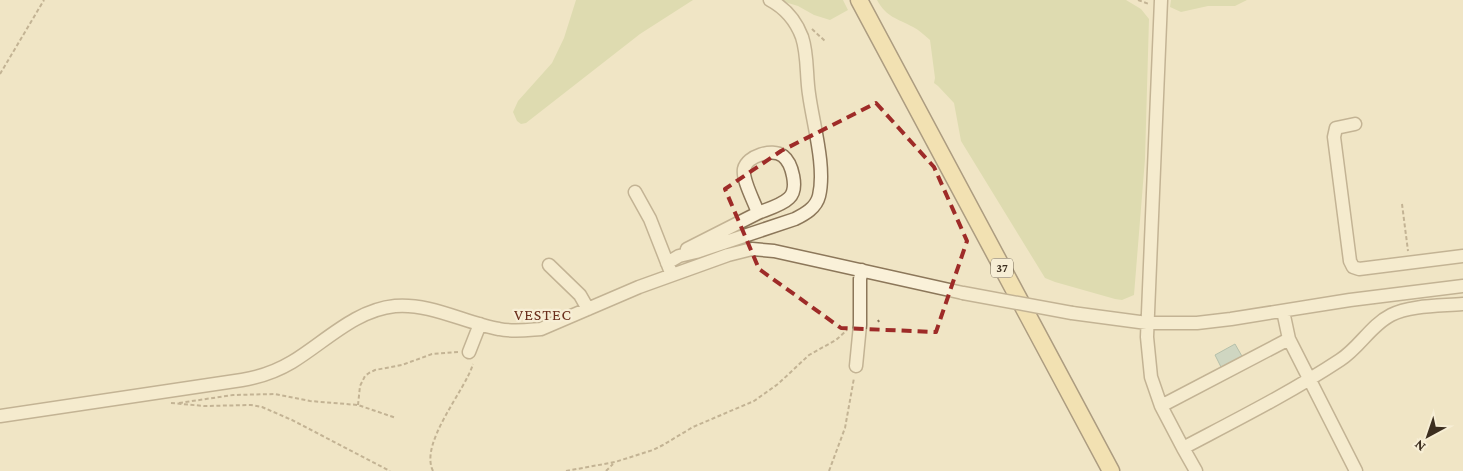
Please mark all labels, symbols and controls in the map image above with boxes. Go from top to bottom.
road number: 37 [991,258,1013,278]
district label: VESTEC [514,306,572,323]
north arrow [1403,411,1453,461]
text: N [1410,436,1428,455]

